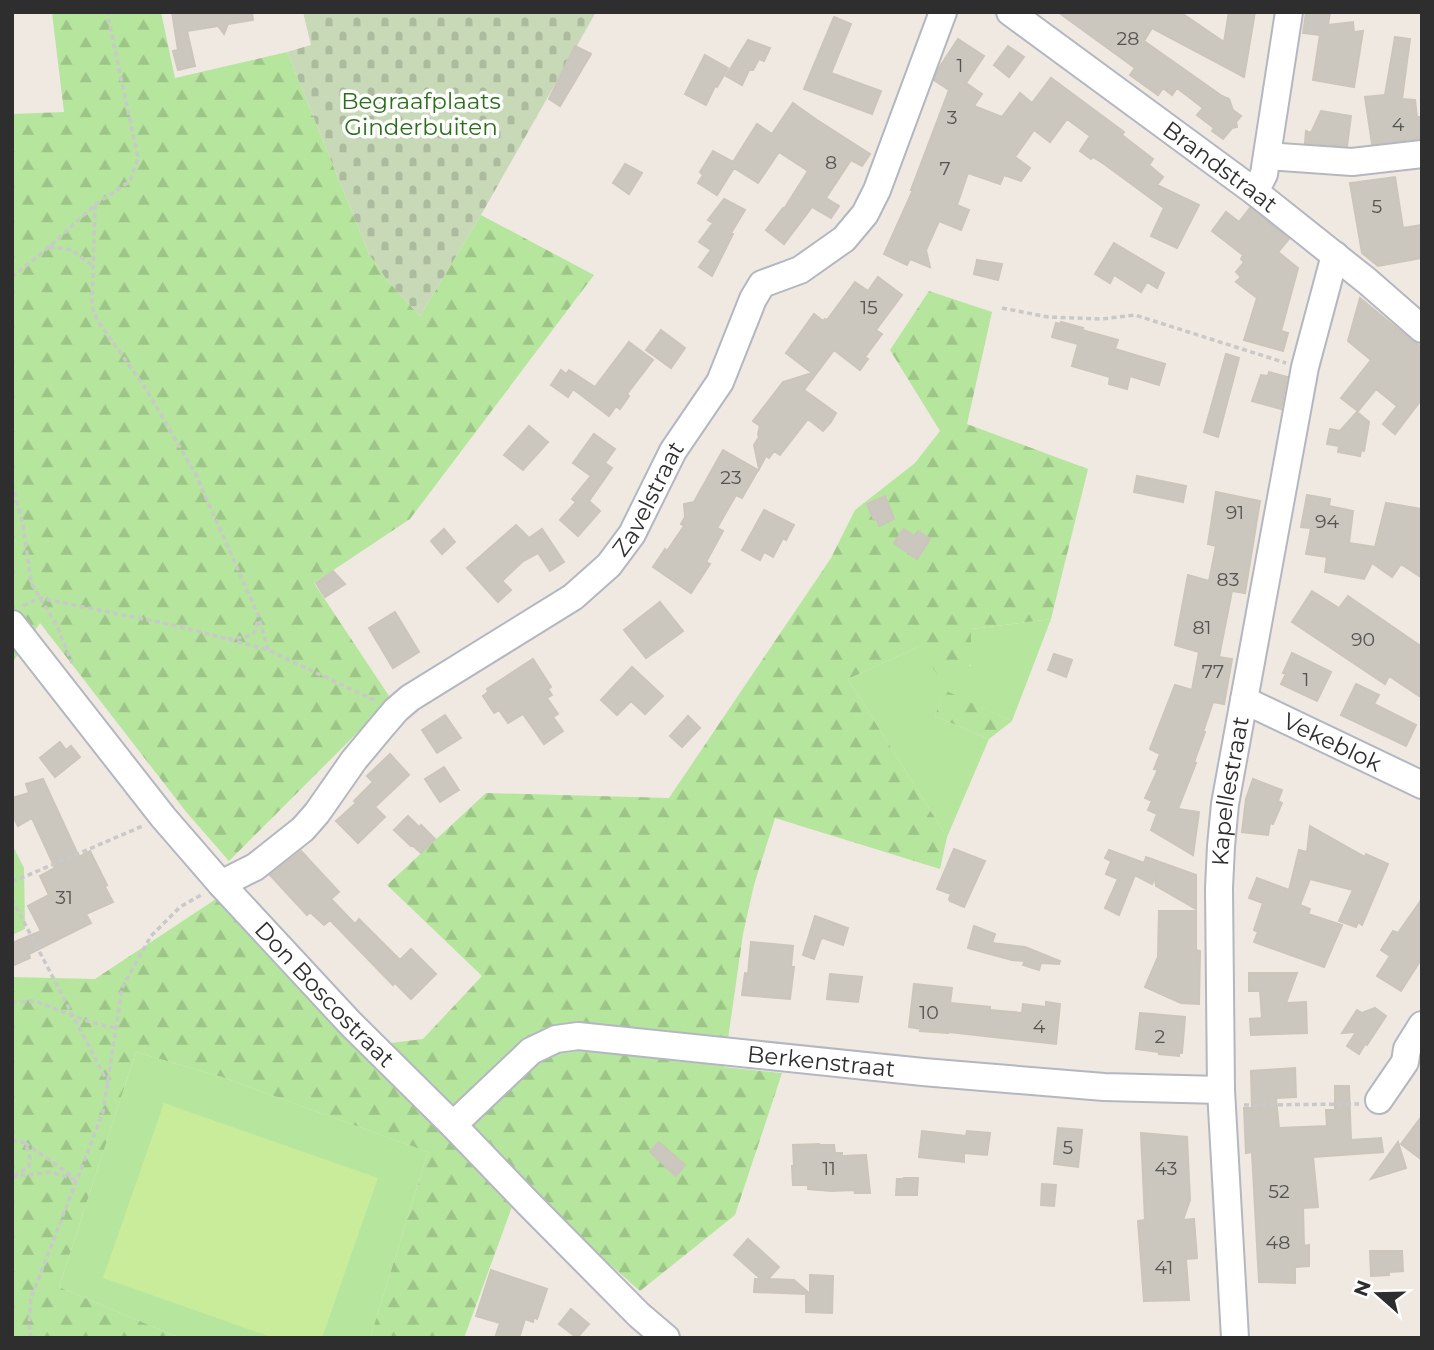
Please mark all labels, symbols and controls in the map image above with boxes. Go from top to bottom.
house number: 28 [1117,27,1139,50]
house number: 1 [957,54,963,77]
park label: Begraafplaats Ginderbuiten [341,87,501,141]
house number: 3 [947,106,957,129]
house number: 4 [1392,113,1405,136]
street label: Brandstraat [1157,115,1283,218]
house number: 8 [825,151,837,174]
house number: 7 [939,157,951,180]
house number: 5 [1372,195,1383,218]
house number: 15 [860,296,878,319]
street label: Zavelstraat [606,436,690,562]
house number: 23 [720,466,742,489]
house number: 91 [1226,501,1244,524]
house number: 94 [1315,510,1340,533]
house number: 83 [1217,568,1239,591]
house number: 81 [1193,616,1211,639]
house number: 90 [1351,628,1375,651]
house number: 77 [1202,660,1224,683]
house number: 1 [1303,668,1309,691]
street label: Vekeblok [1279,707,1386,778]
street label: Kapellestraat [1206,714,1255,866]
house number: 31 [55,886,73,909]
street label: Don Boscostraat [249,916,400,1073]
house number: 10 [919,1001,939,1024]
house number: 4 [1033,1015,1046,1038]
house number: 2 [1155,1025,1166,1048]
street label: Berkenstraat [746,1040,896,1083]
house number: 5 [1063,1136,1074,1159]
house number: 11 [822,1157,836,1180]
house number: 43 [1155,1157,1178,1180]
house number: 52 [1268,1180,1290,1203]
house number: 48 [1266,1231,1290,1254]
house number: 41 [1155,1256,1173,1279]
north arrow [1343,1259,1413,1329]
text: N [1349,1277,1376,1300]

